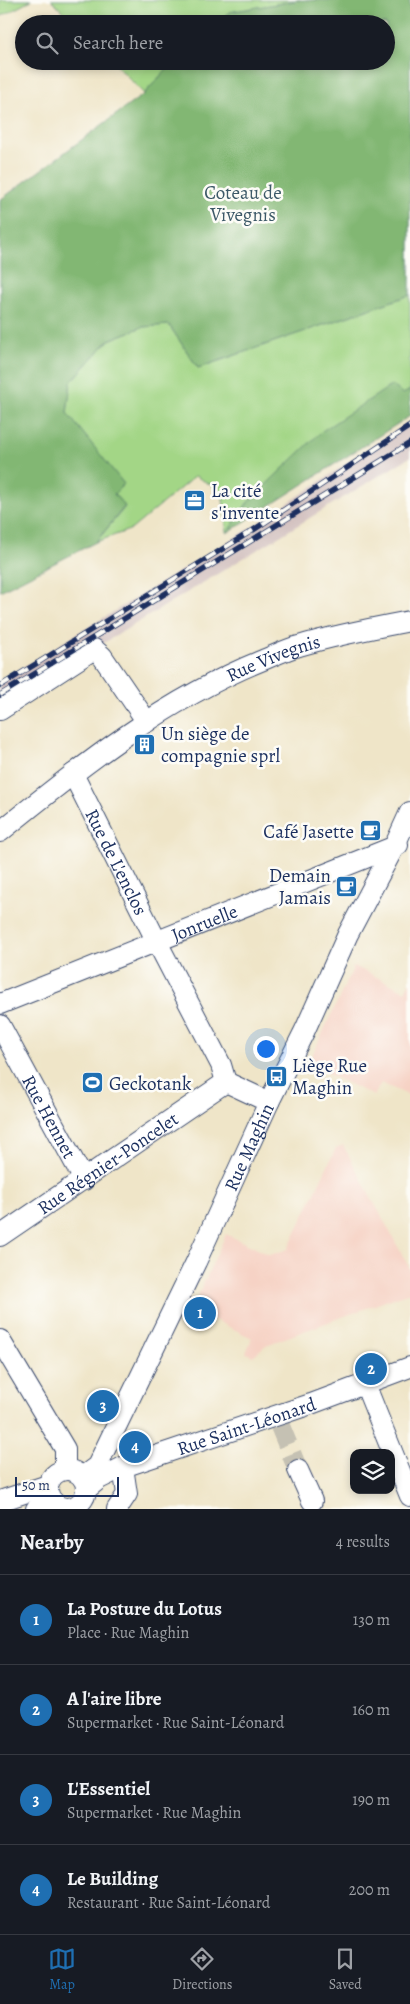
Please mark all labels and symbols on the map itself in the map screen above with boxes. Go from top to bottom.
park label: Coteau de Vivegnis [204,180,282,228]
place label: La cité s'invente [211,478,279,526]
office icon: La cité s'invente [183,489,207,513]
street label: Rue Vivegnis [222,629,323,688]
place label: Un siège de compagnie sprl [161,721,280,769]
building icon: Un siège de compagnie sprl [133,732,157,756]
street label: Rue de L'enclos [78,804,153,920]
place label: Café Jasette [263,819,354,845]
cafe icon: Café Jasette [358,819,382,843]
place label: Demain Jamais [269,863,331,911]
cafe icon: Demain Jamais [335,874,359,898]
street label: Jonruelle [168,898,242,948]
your location [253,1036,279,1062]
place label: Liège Rue Maghin [292,1053,367,1101]
bus stop icon: Liège Rue Maghin [264,1064,288,1088]
street label: Rue Hennet [15,1070,82,1163]
sports icon: Geckotank [81,1071,105,1095]
place label: Geckotank [109,1071,192,1097]
street label: Rue Maghin [218,1099,281,1195]
street label: Rue Régnier-Poncelet [32,1106,184,1221]
pin: 1 [184,1294,216,1332]
pin: 2 [355,1350,387,1388]
pin: 3 [87,1387,119,1425]
street label: Rue Saint-Léonard [174,1391,320,1462]
pin: 4 [119,1428,151,1466]
scale bar [15,1474,119,1497]

